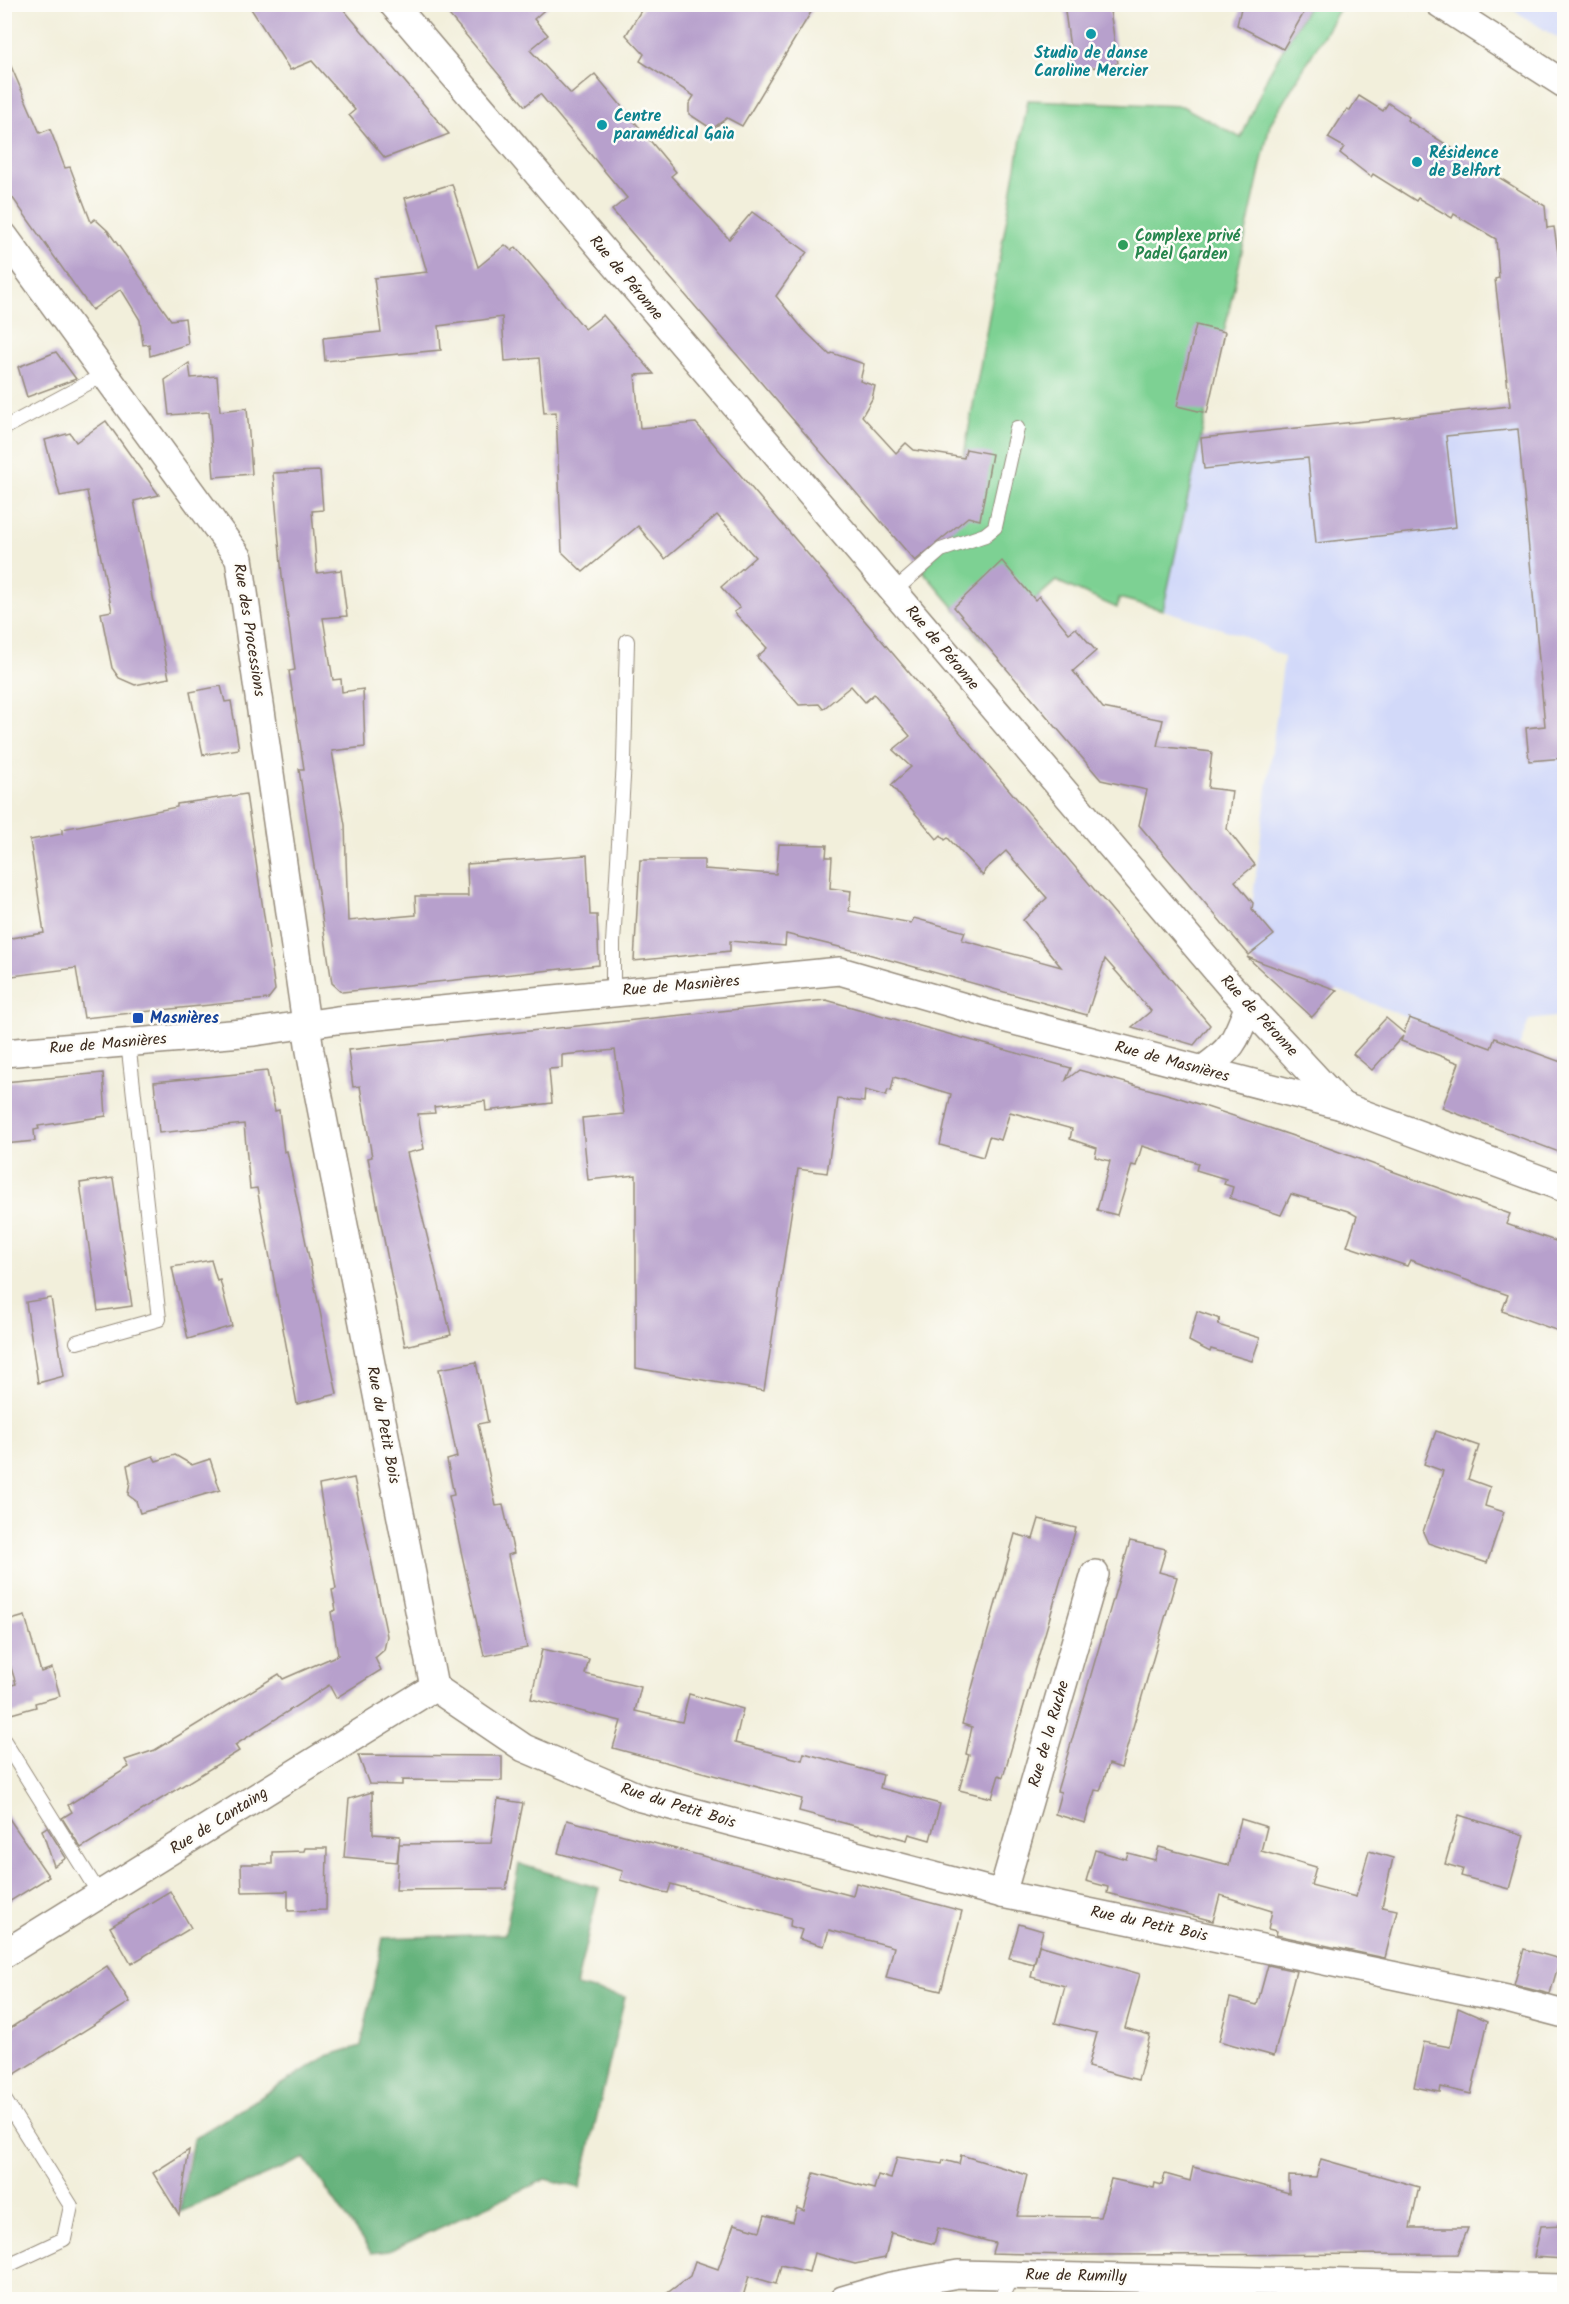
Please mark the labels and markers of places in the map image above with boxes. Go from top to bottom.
marker: Studio de danse Caroline Mercier [1084,27,1098,41]
place label: Studio de danse Caroline Mercier [1034,41,1149,84]
place label: Centre paramédical Gaïa [613,104,734,147]
marker: Centre paramédical Gaïa [595,118,609,132]
place label: Résidence de Belfort [1429,141,1502,184]
marker: Résidence de Belfort [1410,155,1424,169]
place label: Complexe privé Padel Garden [1135,224,1241,267]
marker: Complexe privé Padel Garden [1116,238,1130,252]
place label: Masnières [150,1006,220,1031]
marker: Masnières [131,1011,145,1025]

